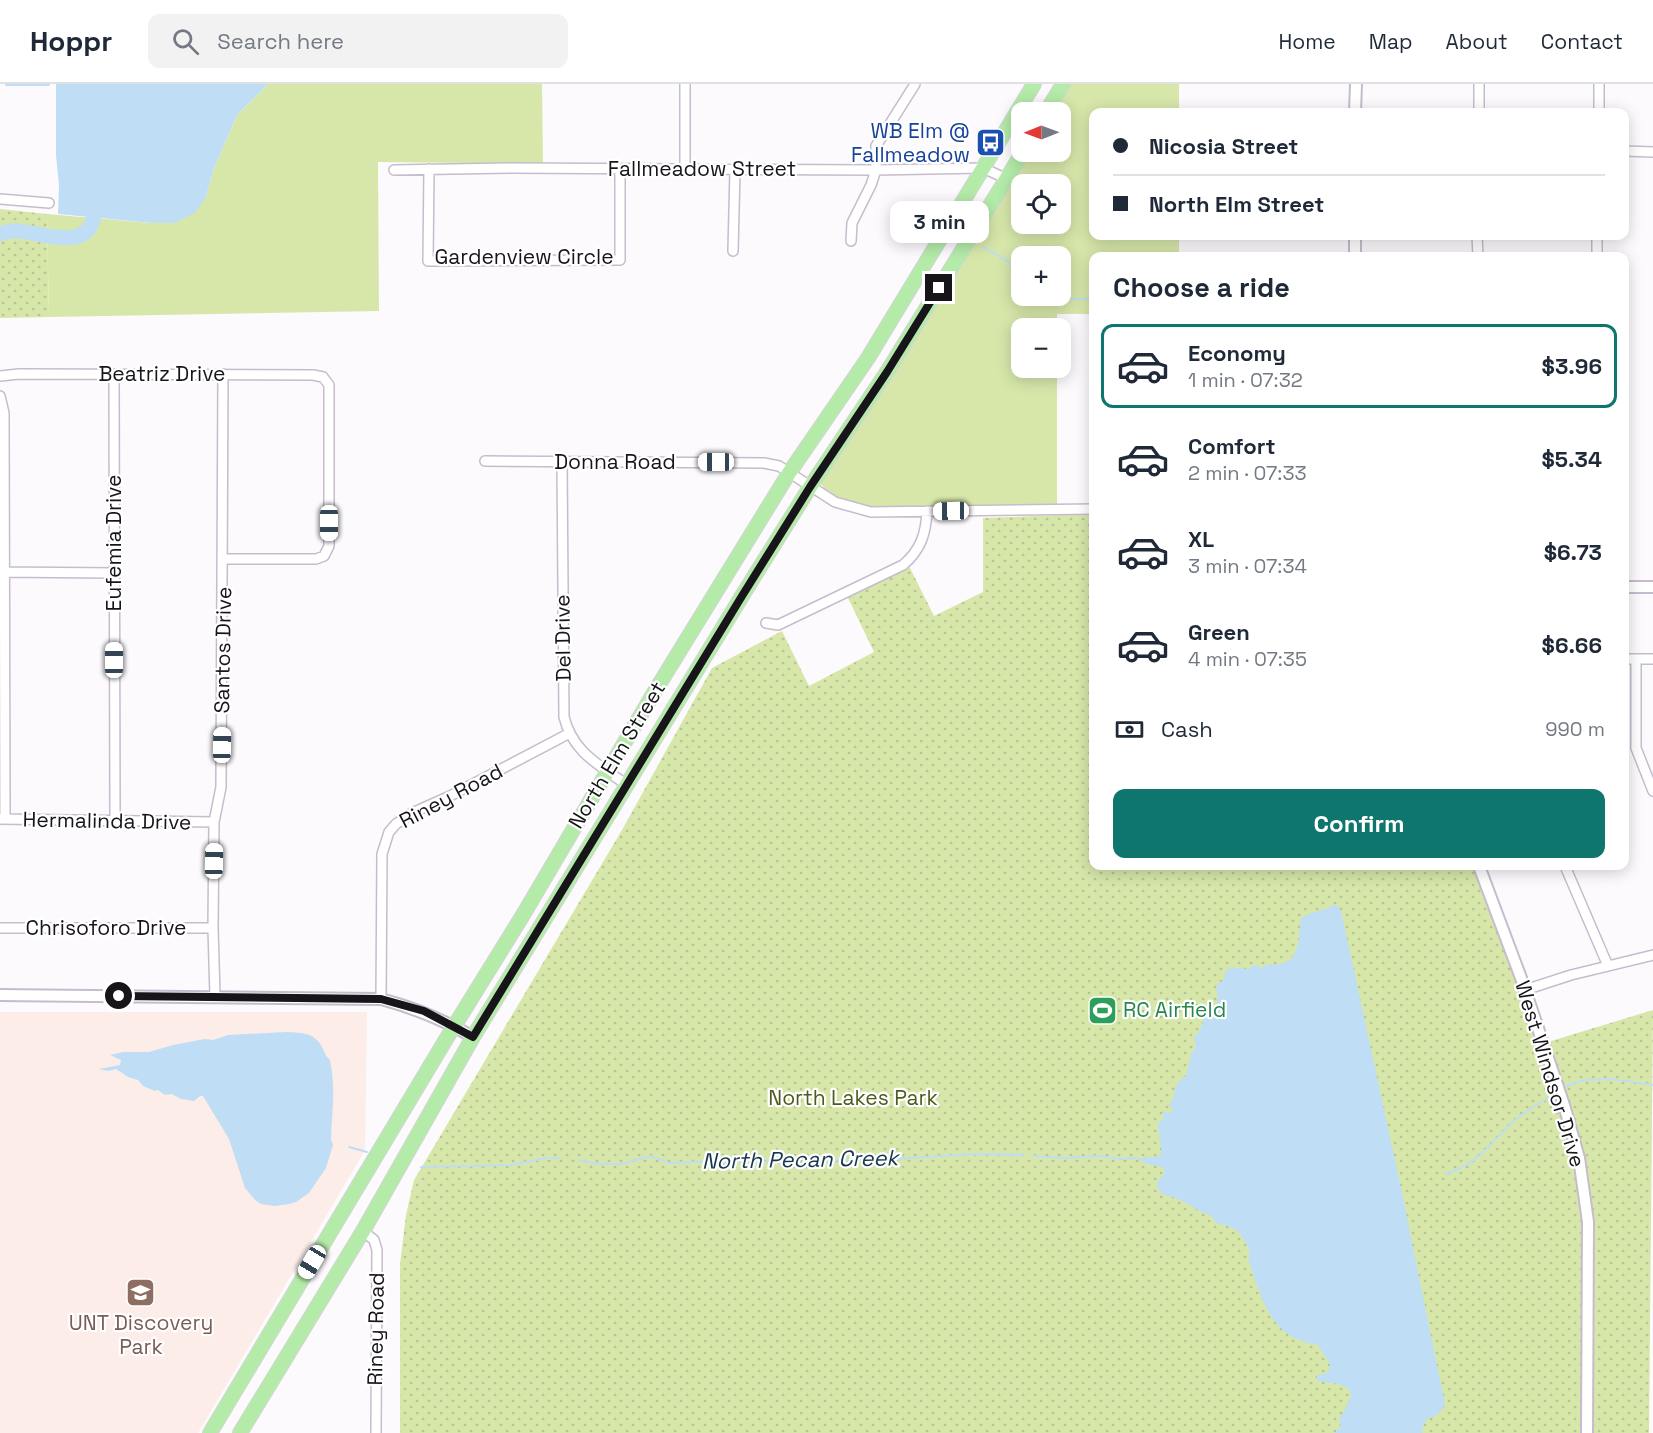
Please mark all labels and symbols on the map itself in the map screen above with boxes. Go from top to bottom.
north arrow [1011,102,1071,162]
place label: WB Elm @ Fallmeadow [851,117,970,168]
bus stop icon: WB Elm @ Fallmeadow [975,127,1007,159]
street label: Fallmeadow Street [608,155,796,182]
callout: 3 min [890,201,988,243]
street label: Gardenview Circle [434,243,614,270]
route end [925,274,952,301]
street label: Beatriz Drive [98,360,226,387]
street label: Donna Road [554,448,676,475]
car [698,453,734,471]
street label: Eufemia Drive [100,475,127,611]
car [933,502,969,520]
car [320,505,338,541]
street label: Santos Drive [208,586,237,713]
street label: Del Drive [548,594,577,682]
car [105,642,123,678]
street label: North Elm Street [562,676,671,833]
car [213,727,231,763]
street label: Riney Road [394,757,507,834]
street label: Hermalinda Drive [22,806,192,835]
car [205,843,223,879]
street label: Chrisoforo Drive [25,914,187,941]
street label: West Windsor Drive [1509,977,1592,1170]
route start [105,982,132,1009]
sports icon: RC Airfield [1086,994,1118,1026]
place label: RC Airfield [1123,996,1226,1023]
park label: North Lakes Park [768,1084,938,1111]
water label: North Pecan Creek [702,1143,901,1175]
car [295,1242,329,1282]
street label: Riney Road [361,1272,390,1386]
school or university icon: UNT Discovery Park [125,1276,157,1308]
place label: UNT Discovery Park [69,1309,213,1360]

